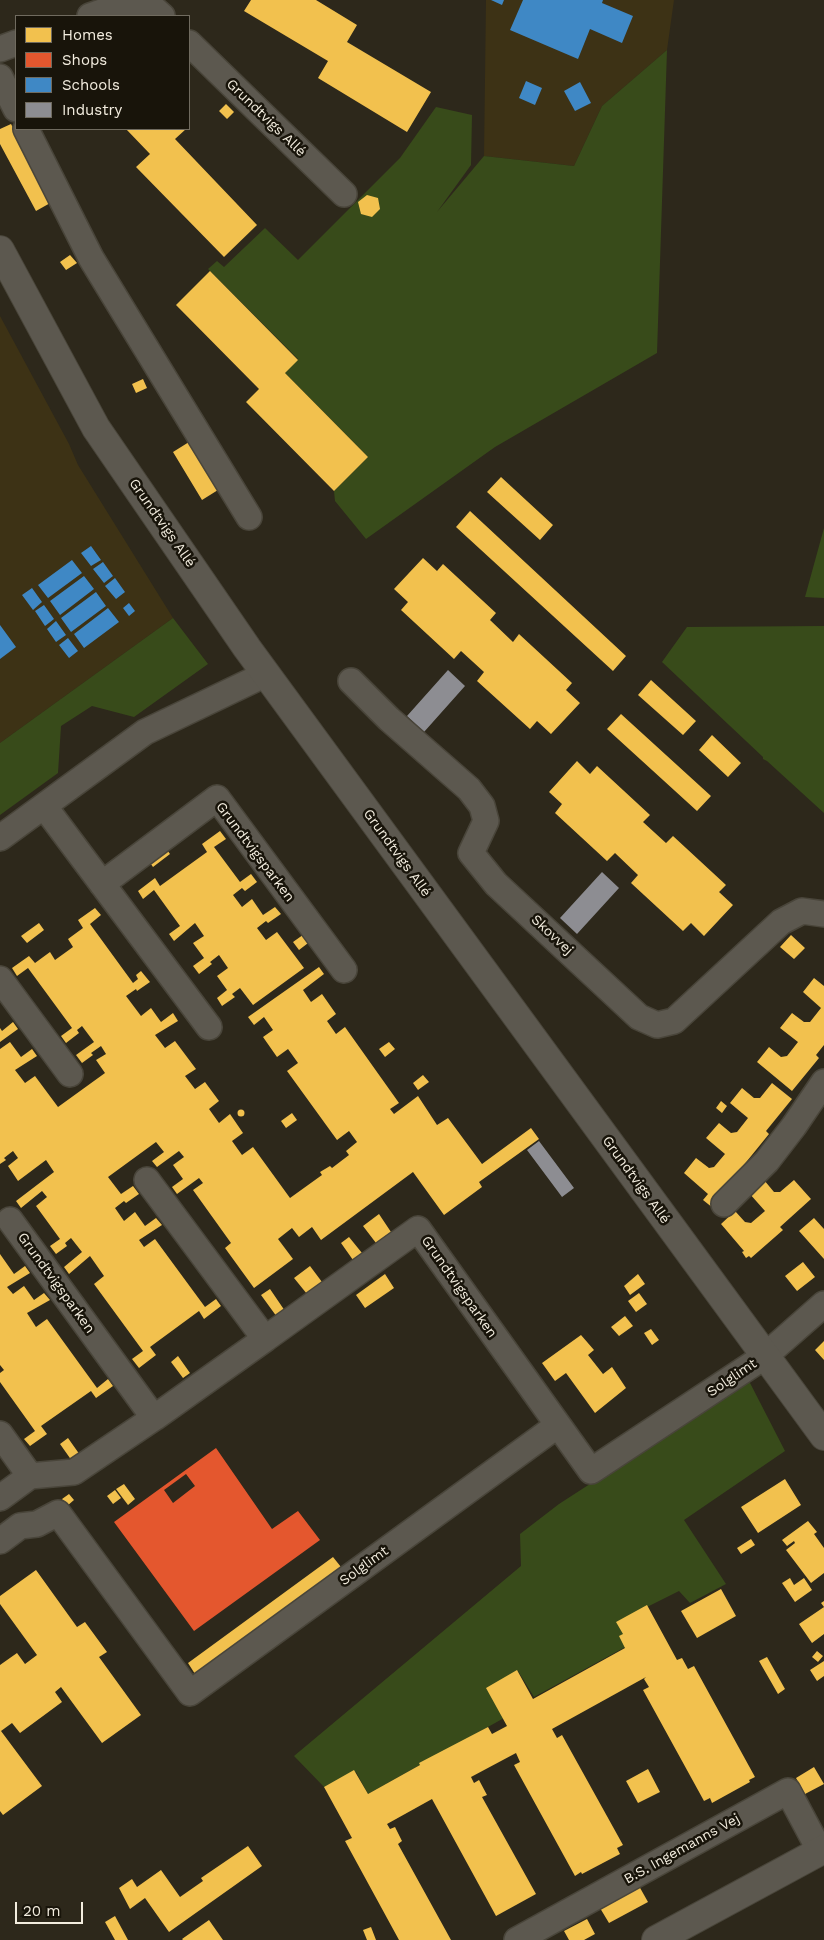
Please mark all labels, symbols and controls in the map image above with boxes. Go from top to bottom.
legend [15,15,190,130]
text: Homes [62,26,113,44]
text: Shops [62,51,107,69]
text: Schools [62,76,120,94]
street label: Grundtvigs Allé [223,76,309,160]
text: Industry [62,101,122,119]
street label: Grundtvigs Allé [125,475,199,571]
street label: Grundtvigsparken [212,799,298,905]
street label: Grundtvigs Allé [360,806,434,900]
street label: Skovvej [527,911,577,959]
street label: Grundtvigs Allé [599,1133,673,1227]
street label: Grundtvigsparken [14,1229,98,1337]
street label: Grundtvigsparken [418,1233,500,1341]
street label: Solglimt [704,1355,760,1401]
street label: Solglimt [336,1543,392,1589]
street label: B.S. Ingemanns Vej [621,1810,743,1888]
scale bar [18,1892,85,1924]
text: 20 m [23,1902,61,1920]

